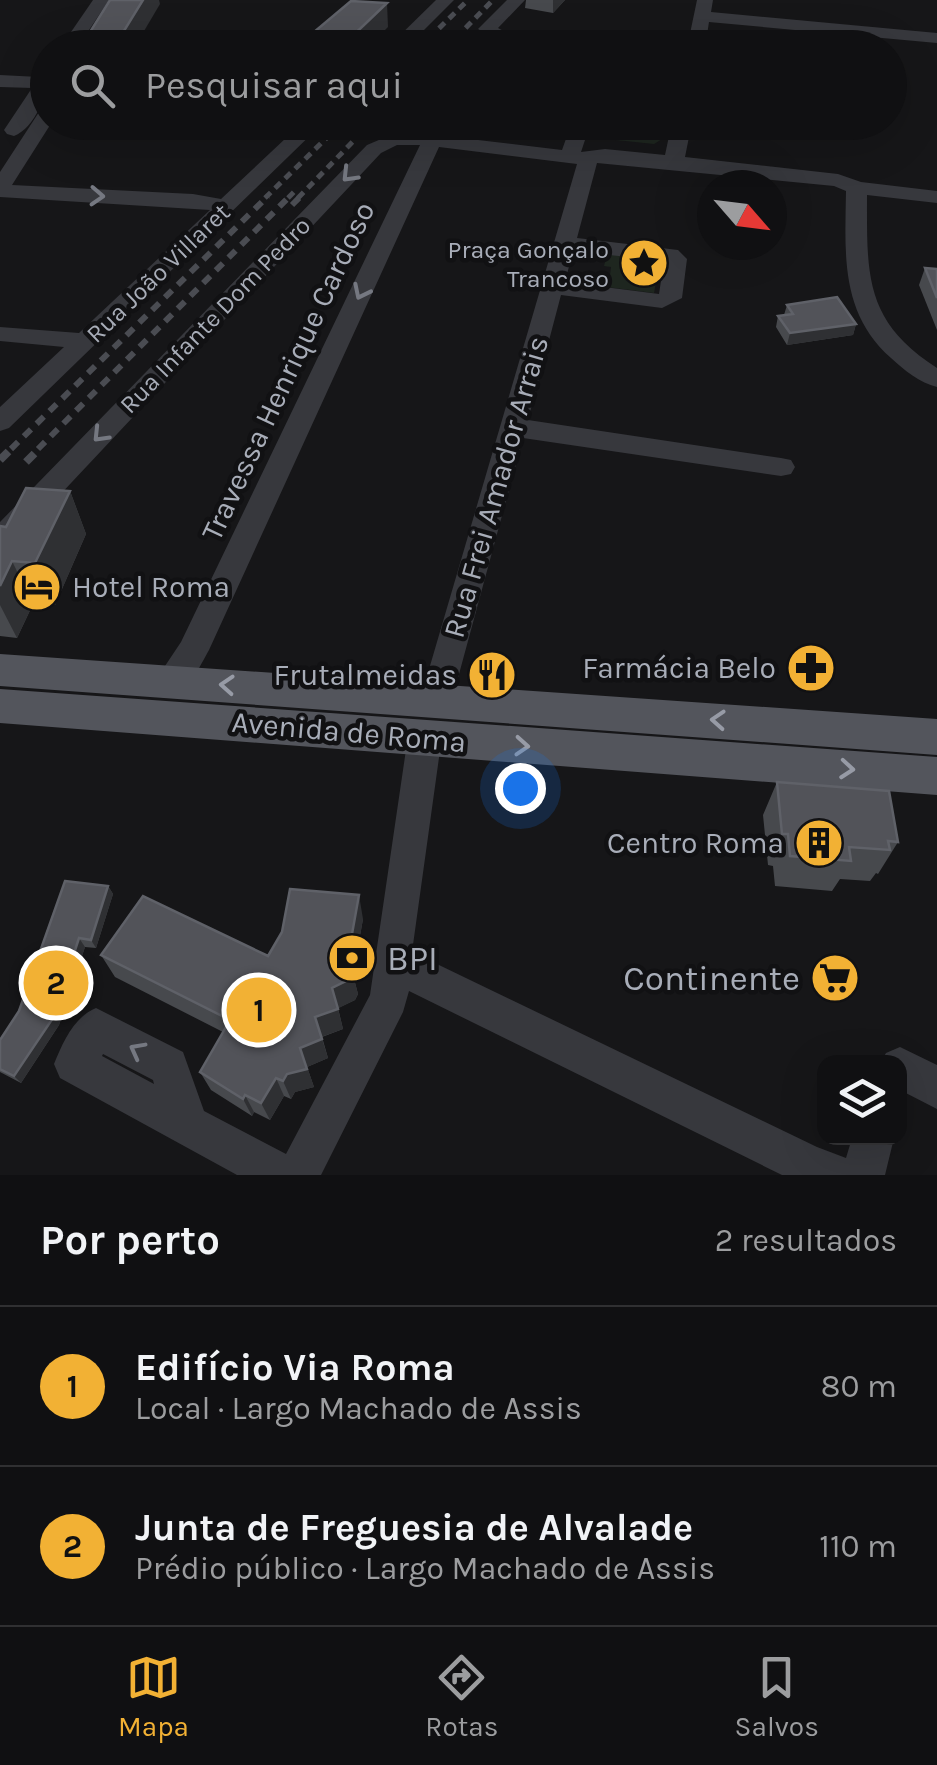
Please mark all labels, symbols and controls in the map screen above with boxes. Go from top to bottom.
search box [30,30,907,140]
icon: search [65,58,120,113]
text: Pesquisar aqui [145,63,403,108]
one-way arrow [343,163,361,181]
north arrow [697,170,787,260]
one-way arrow [90,185,106,206]
street label: Travessa Henrique Cardoso [194,196,382,546]
street label: Rua João Villaret [80,197,236,349]
street label: Rua Infante Dom Pedro [114,211,316,419]
place label: Praça Gonçalo Trancoso [448,235,609,293]
place icon: Praça Gonçalo Trancoso [618,237,670,289]
one-way arrow [354,282,374,300]
street label: Rua Frei Amador Arrais [436,332,556,642]
one-way arrow [94,423,112,441]
hotel icon: Hotel Roma [11,561,63,613]
place label: Hotel Roma [72,569,230,605]
pharmacy icon: Farmácia Belo [785,642,837,694]
restaurant icon: Frutalmeidas [466,649,518,701]
place label: Farmácia Belo [582,650,776,686]
place label: Frutalmeidas [274,657,457,693]
one-way arrow [218,674,234,696]
street label: Avenida de Roma [230,704,468,760]
one-way arrow [710,710,726,731]
one-way arrow [515,734,531,756]
one-way arrow [839,758,855,780]
your location [495,763,546,814]
building icon: Centro Roma [793,817,845,869]
place label: Centro Roma [607,825,784,861]
bank icon: BPI [326,932,378,984]
place label: BPI [387,938,438,979]
pin: 2 [23,946,88,1020]
supermarket icon: Continente [809,952,861,1004]
place label: Continente [623,958,800,999]
pin: 1 [226,972,292,1048]
one-way arrow [130,1043,148,1062]
map controls [817,1055,907,1145]
button: layers [817,1055,907,1145]
text: Por perto [40,1215,220,1265]
text: 2 resultados [715,1222,897,1259]
text: Edifício Via Roma [135,1345,455,1390]
text: 1 [67,1368,78,1405]
text: 80 m [821,1368,897,1405]
text: Local · Largo Machado de Assis [135,1390,582,1427]
text: Junta de Freguesia de Alvalade [135,1505,693,1550]
text: 2 [63,1528,82,1565]
text: 110 m [819,1528,897,1565]
text: Prédio público · Largo Machado de Assis [135,1550,715,1587]
tab: Mapa [118,1650,189,1743]
tab: Rotas [425,1650,498,1743]
tab: Salvos [735,1650,819,1743]

